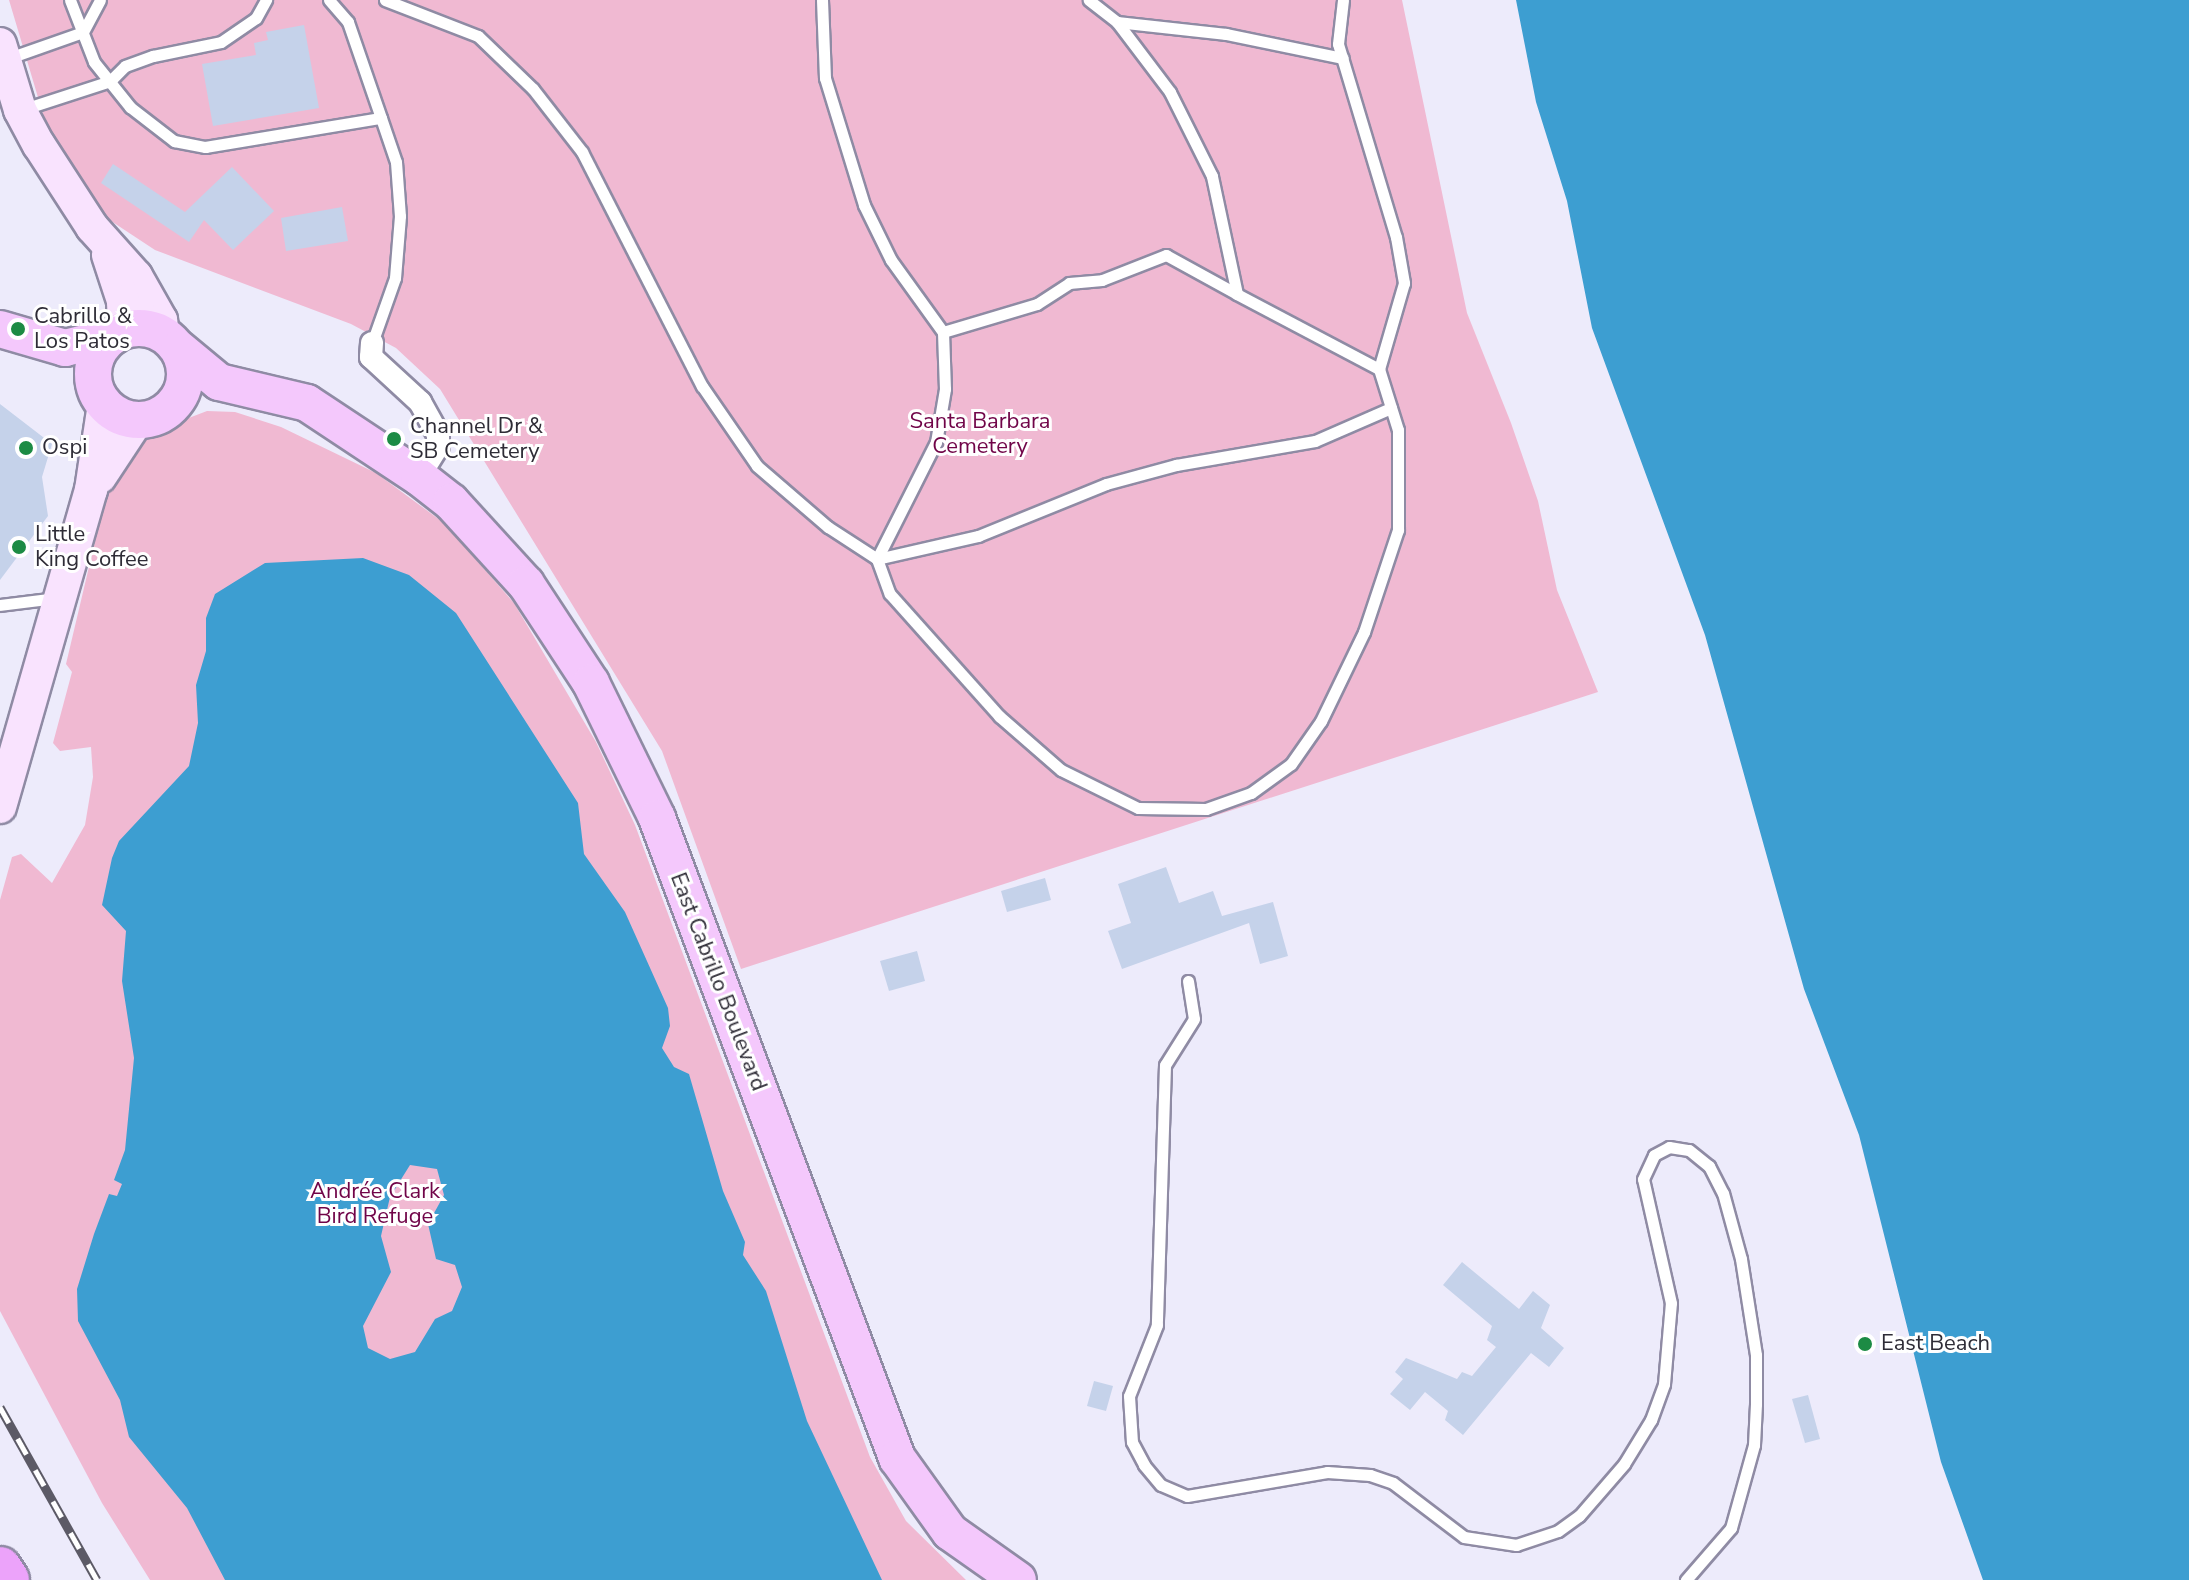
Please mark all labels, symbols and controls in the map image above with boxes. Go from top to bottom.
place label: Cabrillo & Los Patos [34,303,132,354]
marker: Cabrillo & Los Patos [9,320,27,338]
park label: Santa Barbara Cemetery [909,408,1051,460]
place label: Channel Dr & SB Cemetery [410,413,543,464]
marker: Channel Dr & SB Cemetery [385,430,403,448]
place label: Ospi [42,435,87,461]
marker: Ospi [17,439,35,457]
place label: Little King Coffee [35,521,148,572]
marker: Little King Coffee [10,538,28,556]
street label: East Cabrillo Boulevard [664,869,772,1095]
park label: Andrée Clark Bird Refuge [310,1178,440,1230]
place label: East Beach [1881,1331,1990,1357]
marker: East Beach [1856,1335,1874,1353]

